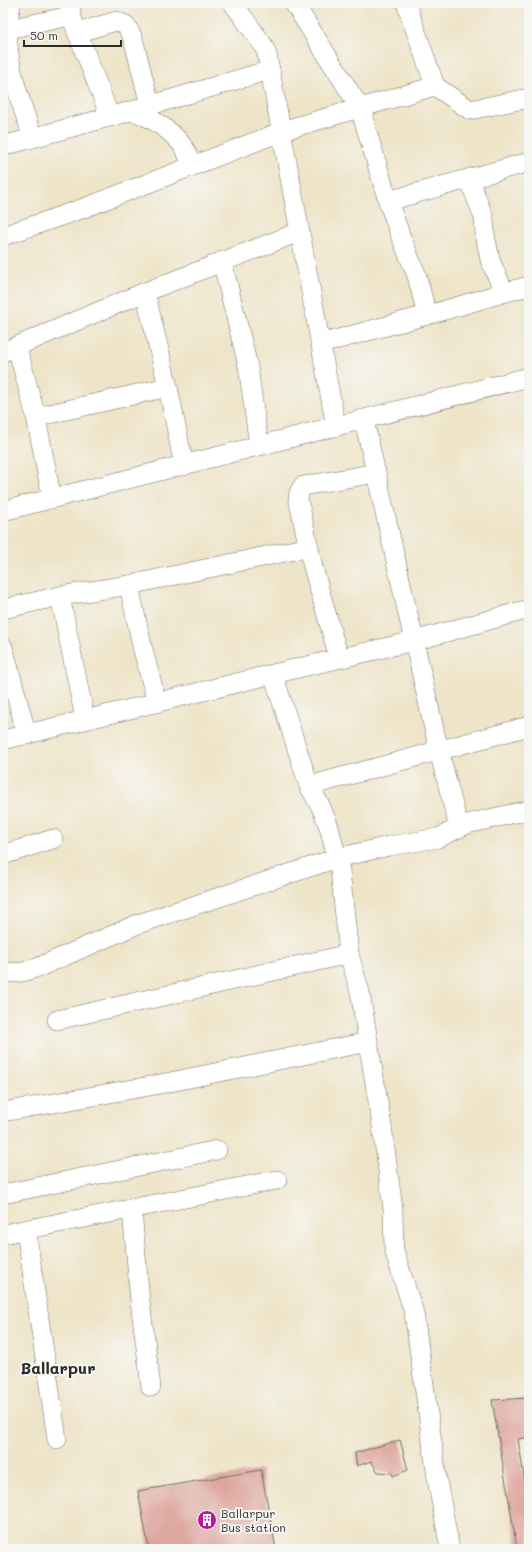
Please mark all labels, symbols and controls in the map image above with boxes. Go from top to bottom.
scale bar [24,22,121,48]
text: 50 m [30,27,58,43]
district label: Ballarpur [21,1357,96,1378]
place label: Ballarpur Bus station [221,1505,286,1535]
building icon: Ballarpur Bus station [196,1509,218,1531]

